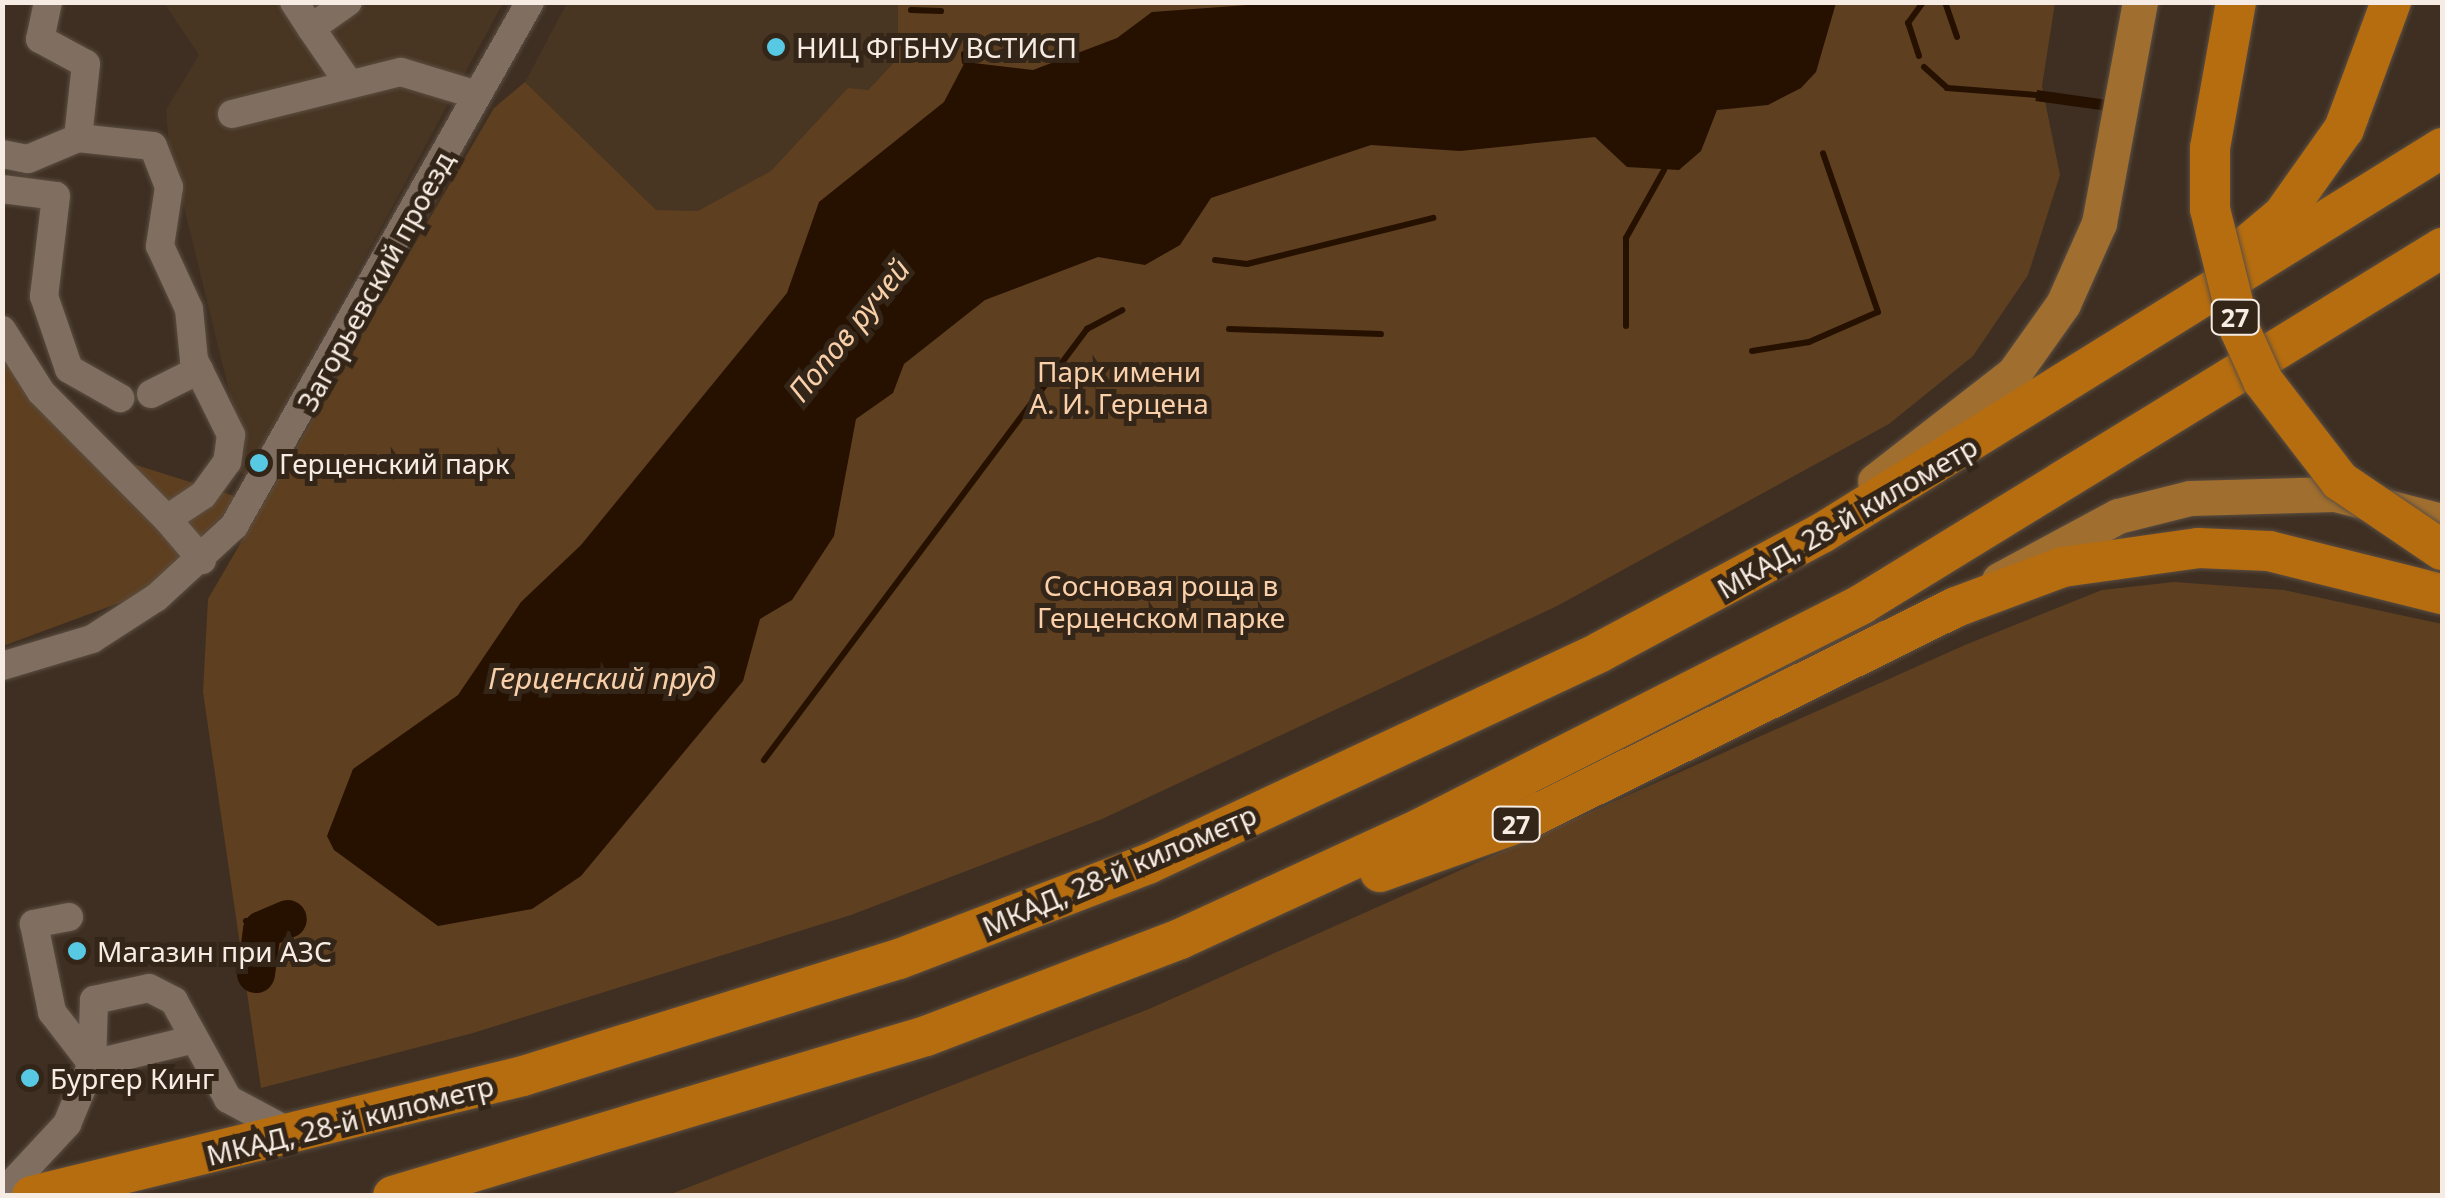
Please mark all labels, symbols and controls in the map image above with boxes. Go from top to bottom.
place label: НИЦ ФГБНУ ВСТИСП [796,30,1077,64]
marker: НИЦ ФГБНУ ВСТИСП [765,36,787,58]
street label: Загорьевский проезд [290,145,460,417]
water label: Попов ручей [781,252,917,408]
road number: 27 [2210,297,2260,337]
park label: Парк имени А. И. Герцена [1029,354,1209,420]
street label: МКАД, 28-й километр [1711,429,1983,605]
place label: Герценский парк [279,446,509,480]
marker: Герценский парк [248,452,270,474]
park label: Сосновая роща в Герценском парке [1037,568,1285,634]
water label: Герценский пруд [488,660,716,696]
street label: МКАД, 28-й километр [977,797,1261,943]
road number: 27 [1491,804,1541,844]
place label: Магазин при АЗС [97,934,332,968]
marker: Магазин при АЗС [66,940,88,962]
place label: Бургер Кинг [50,1061,214,1095]
marker: Бургер Кинг [19,1067,41,1089]
street label: МКАД, 28-й километр [203,1068,497,1172]

